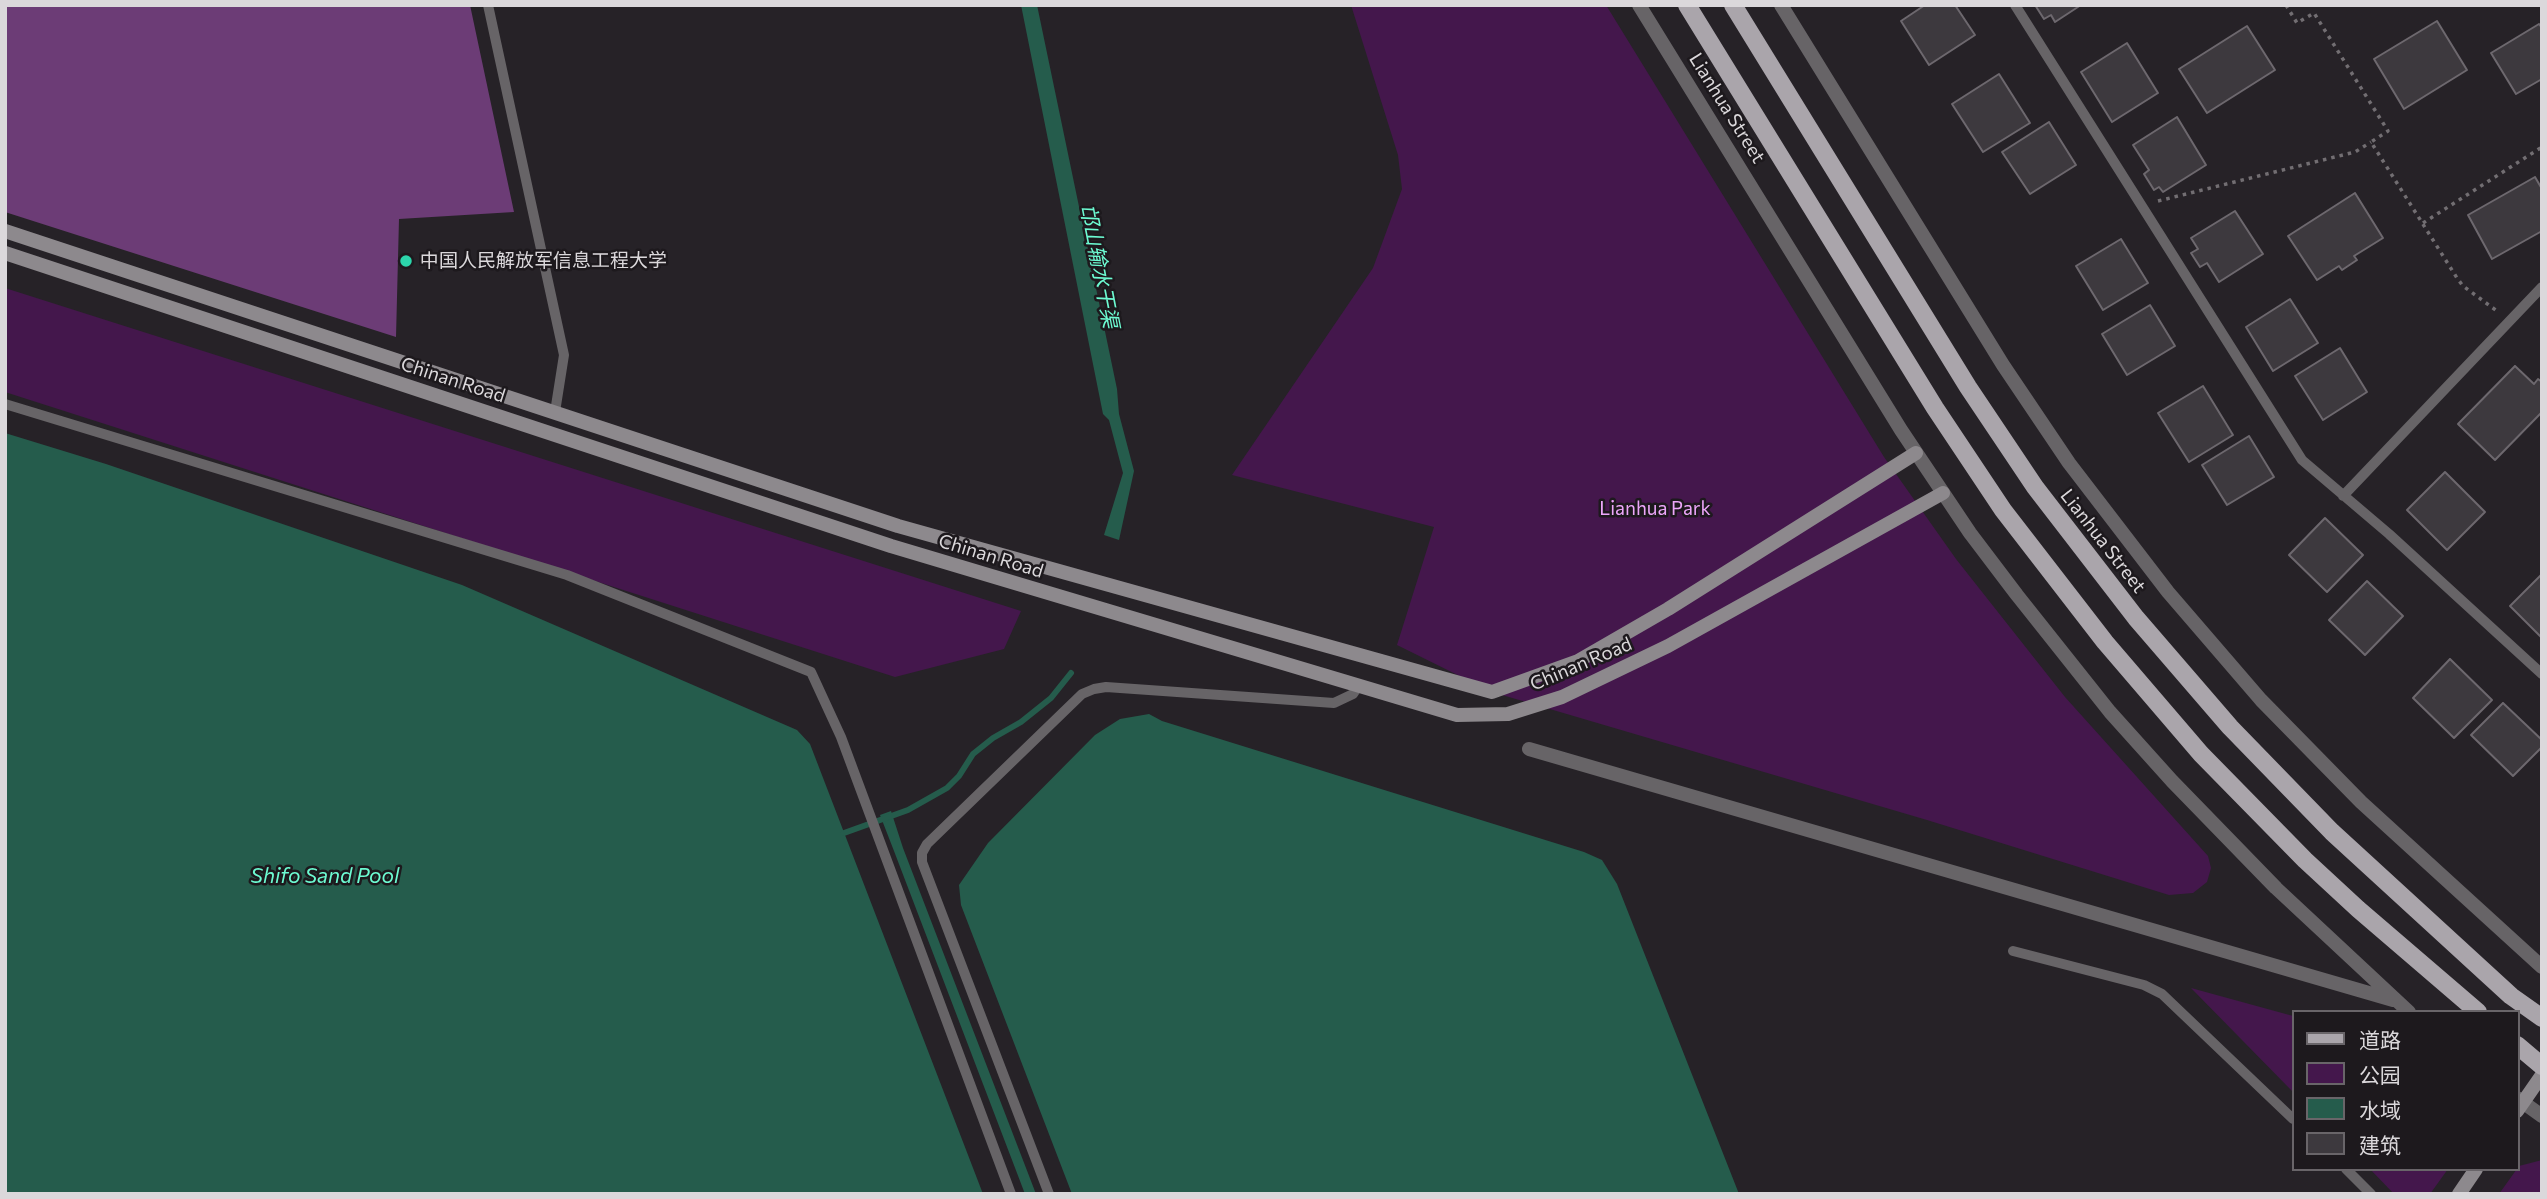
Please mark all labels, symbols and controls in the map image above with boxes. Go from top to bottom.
street label: Lianhua Street [1684,49,1770,167]
water label: 邙山输水干渠 [1075,202,1123,330]
place label: 中国人民解放军信息工程大学 [420,250,667,272]
marker: 中国人民解放军信息工程大学 [398,253,414,269]
street label: Chinan Road [398,352,508,408]
street label: Lianhua Street [2055,485,2151,597]
park label: Lianhua Park [1599,498,1711,520]
street label: Chinan Road [936,529,1046,583]
street label: Chinan Road [1527,632,1635,696]
water label: Shifo Sand Pool [251,863,399,889]
legend [2292,1010,2519,1171]
text: 道路 [2359,1027,2401,1052]
text: 公园 [2359,1062,2401,1087]
text: 水域 [2359,1097,2401,1122]
text: 建筑 [2359,1132,2401,1157]

